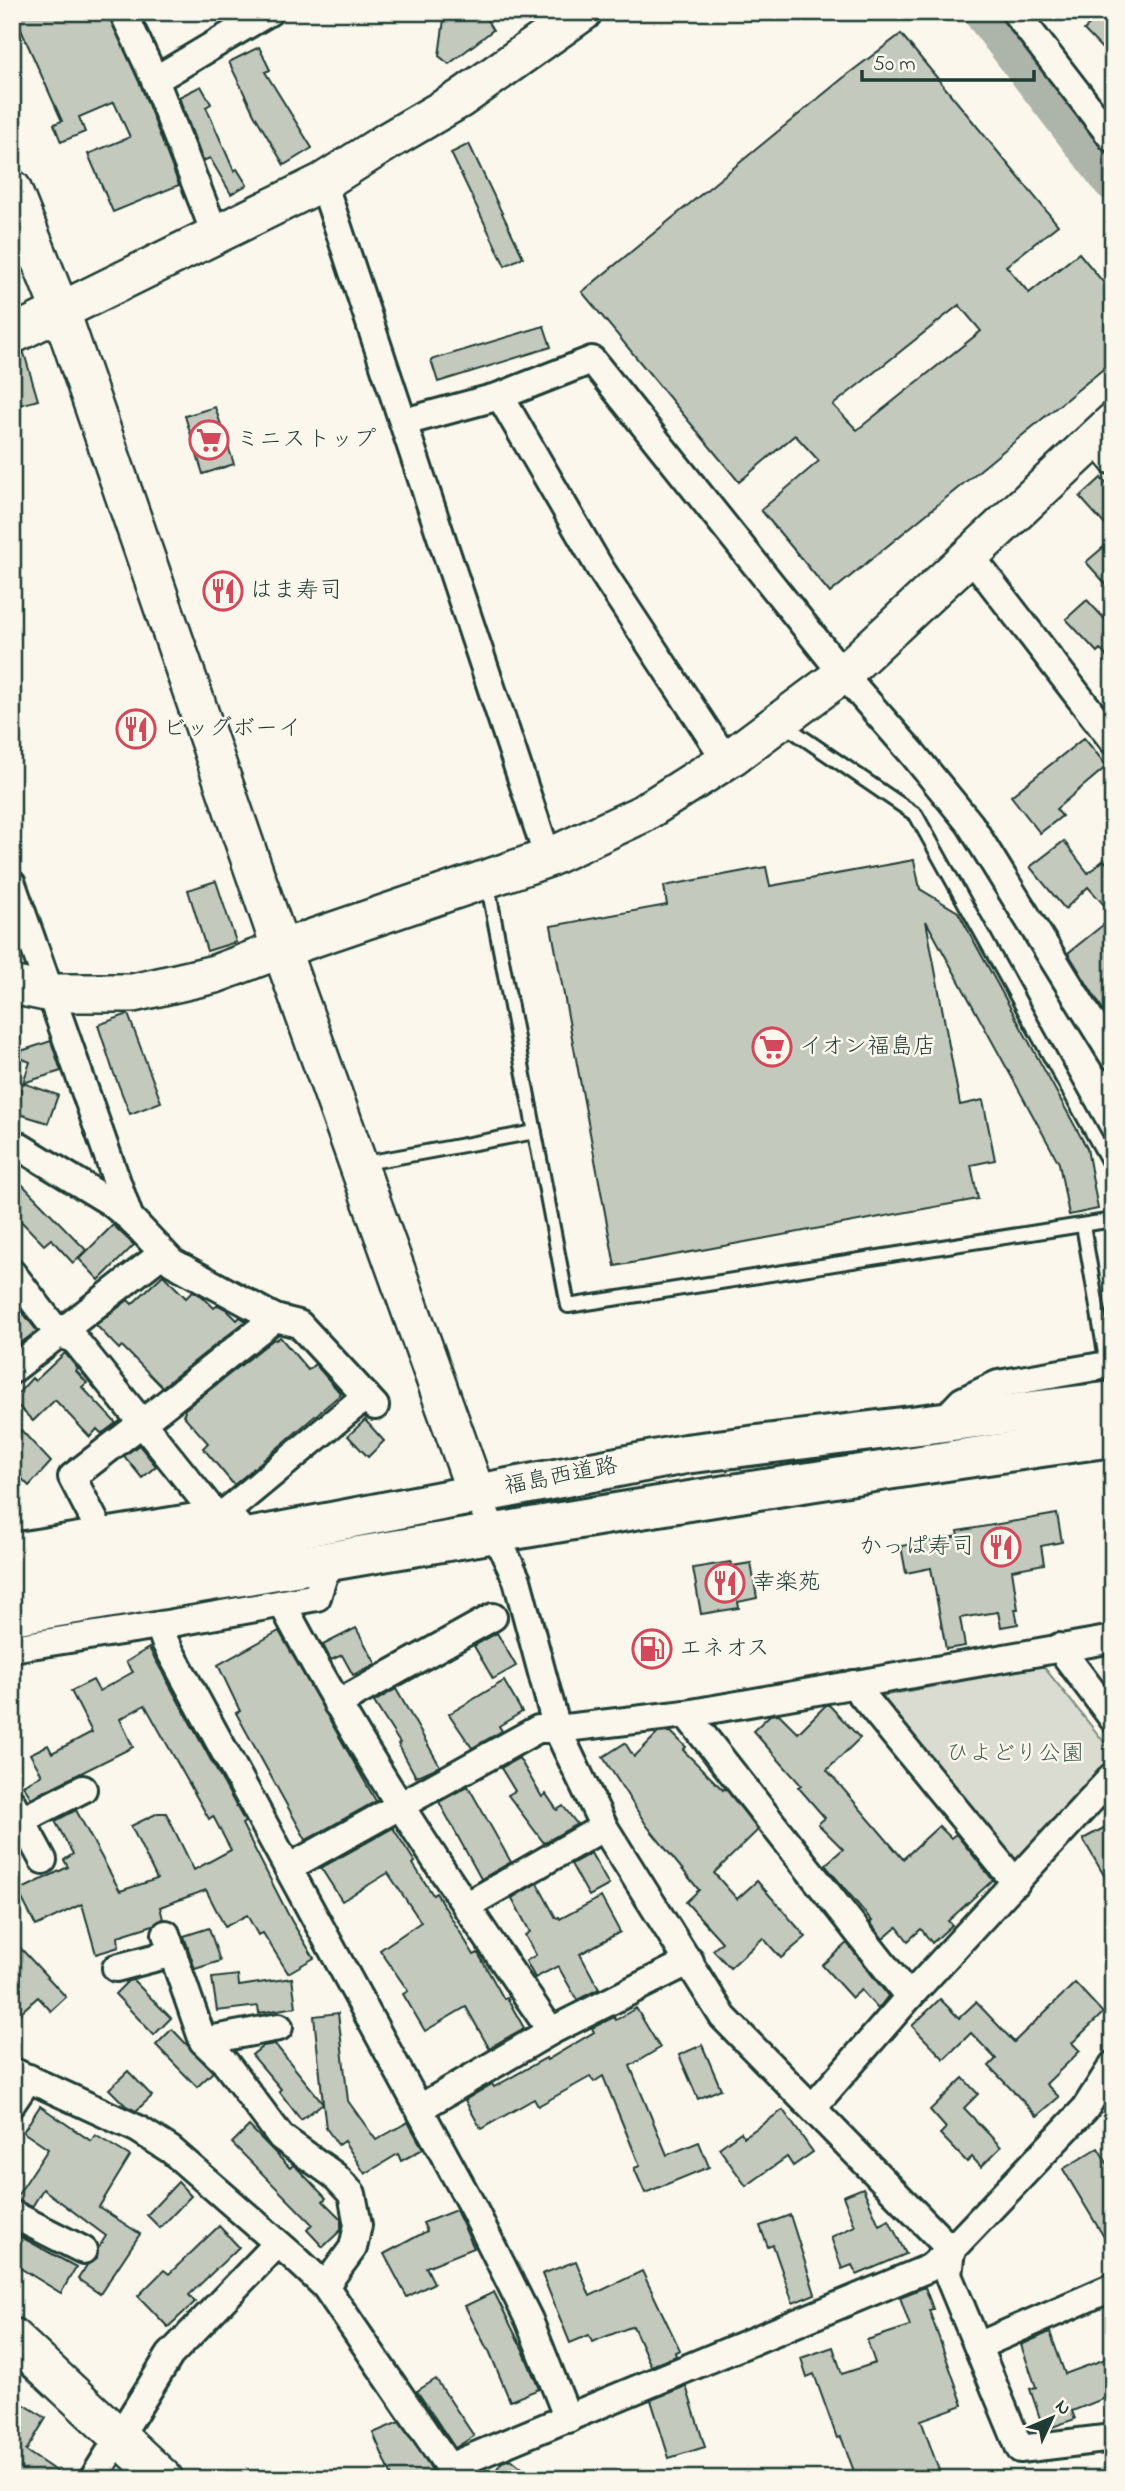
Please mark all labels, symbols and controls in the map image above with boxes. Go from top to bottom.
scale bar [862,38,1034,82]
text: 50 m [873,50,916,80]
supermarket icon: ミニストップ [188,419,230,461]
place label: ミニストップ [236,424,376,457]
restaurant icon: はま寿司 [202,570,244,612]
place label: はま寿司 [250,575,342,608]
restaurant icon: ビッグボーイ [115,708,157,750]
place label: ビッグボーイ [163,713,301,746]
supermarket icon: イオン福島店 [751,1026,793,1068]
place label: イオン福島店 [799,1031,936,1064]
street label: 福島西道路 [501,1450,621,1504]
restaurant icon: かっぱ寿司 [980,1526,1022,1568]
place label: かっぱ寿司 [859,1531,974,1564]
restaurant icon: 幸楽苑 [704,1562,746,1604]
place label: 幸楽苑 [752,1567,821,1600]
fuel station icon: エネオス [631,1628,673,1670]
place label: エネオス [679,1633,770,1666]
park label: ひよどり公園 [946,1738,1084,1771]
north arrow [1016,2382,1086,2452]
text: N [1048,2394,1077,2422]

